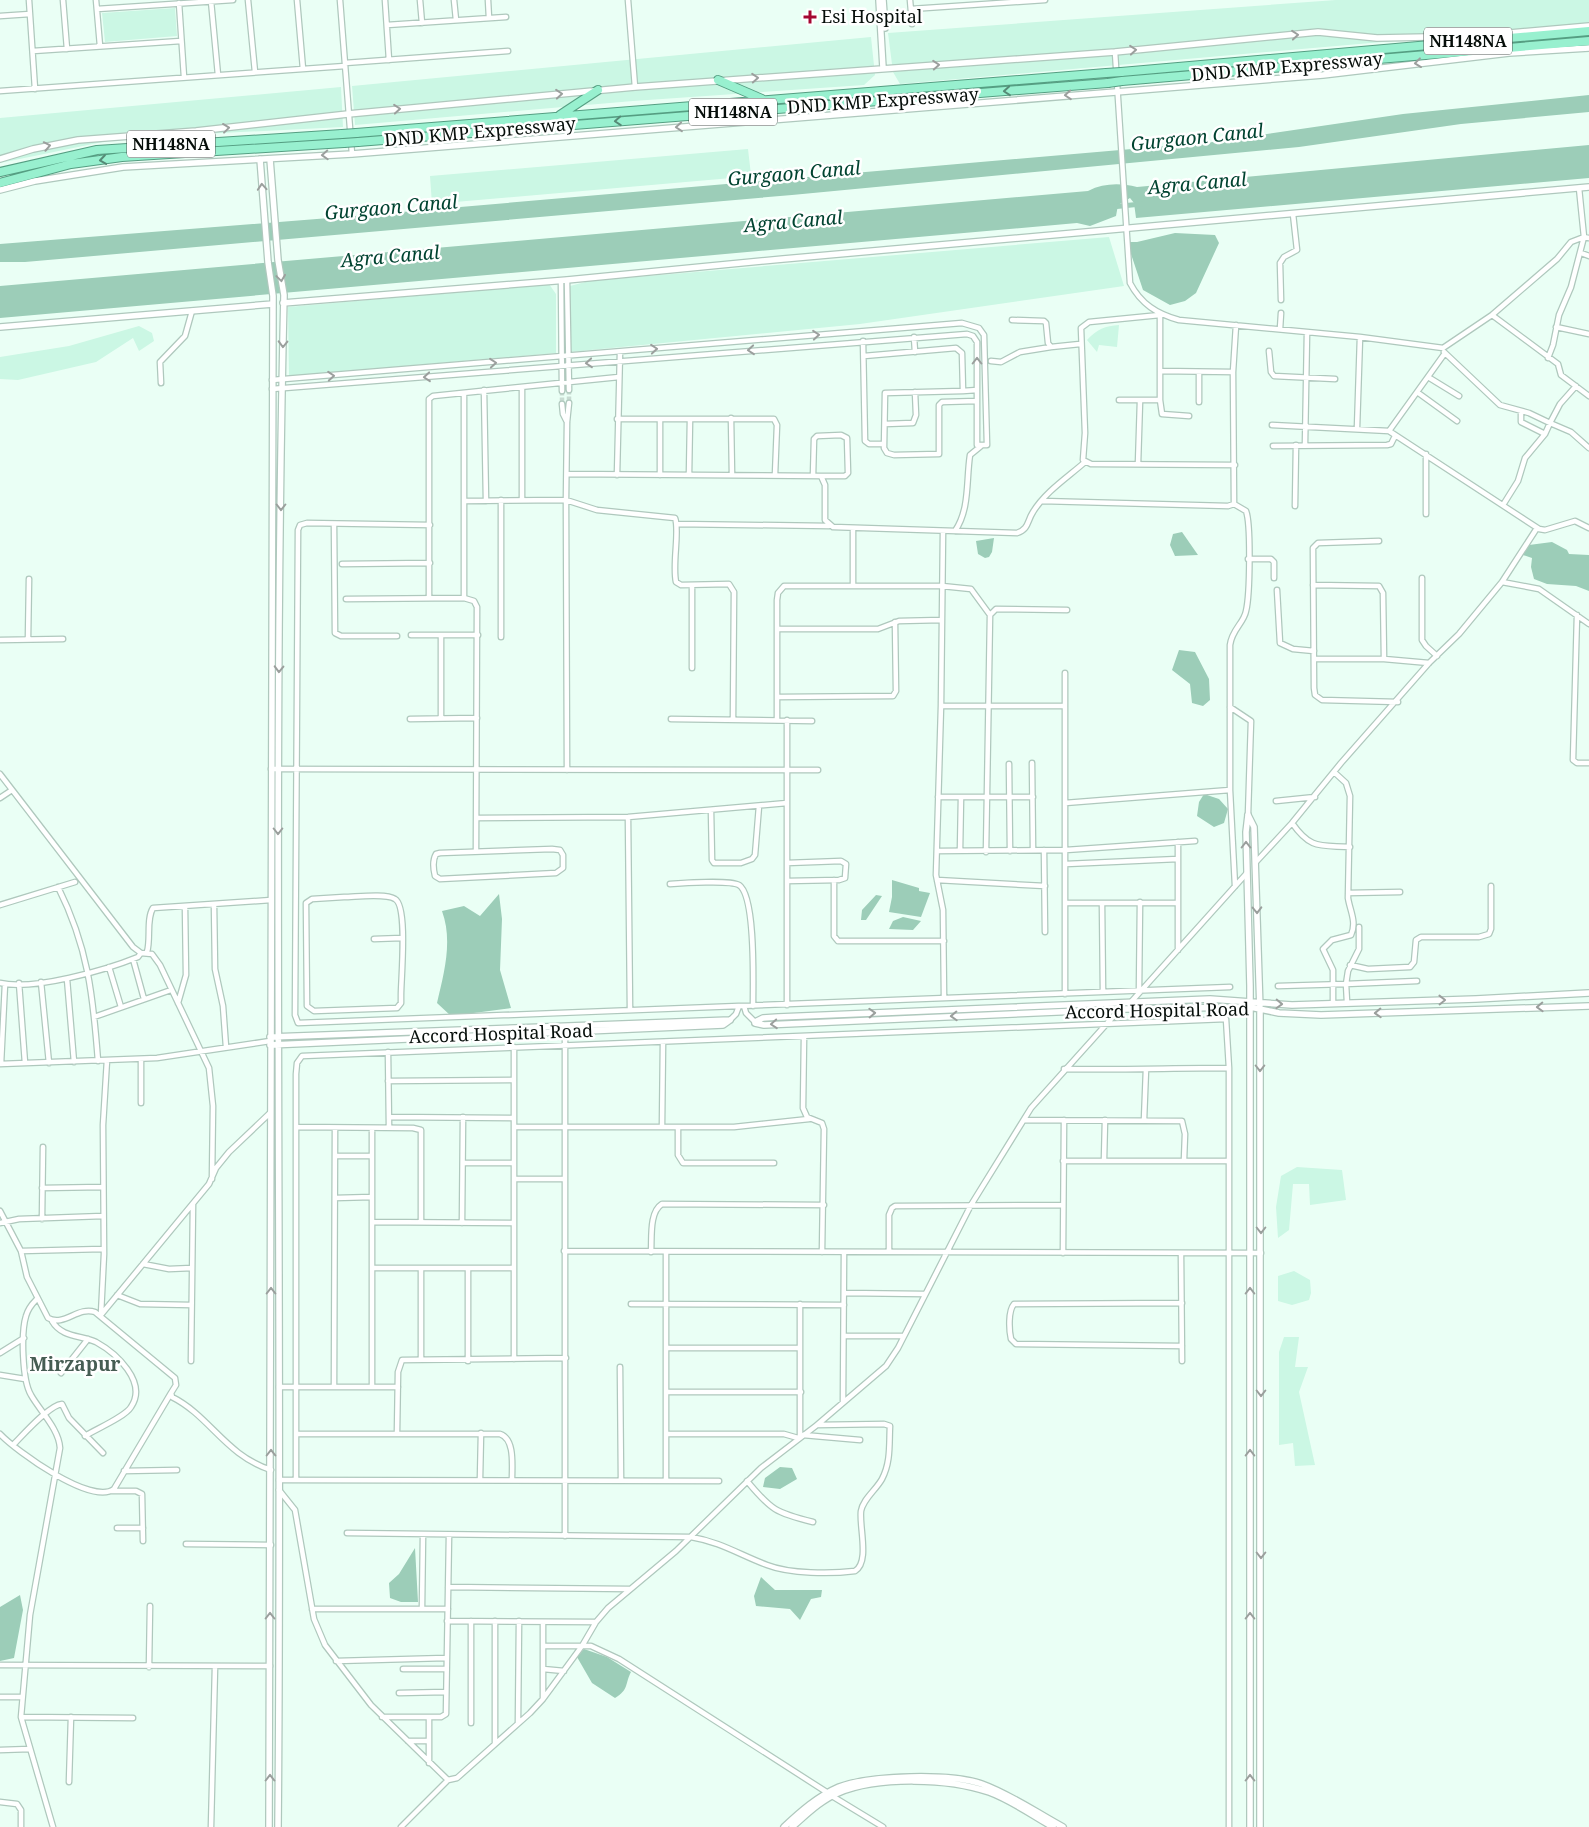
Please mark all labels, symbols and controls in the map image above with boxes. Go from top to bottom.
place label: Esi Hospital [821,4,923,28]
marker: Esi Hospital [803,10,817,24]
road number: NH148NA [1424,27,1512,54]
one-way arrow [1291,30,1299,41]
one-way arrow [1129,45,1137,56]
street label: DND KMP Expressway [1190,46,1384,86]
one-way arrow [1414,57,1422,68]
one-way arrow [932,59,940,70]
one-way arrow [752,72,760,83]
street label: DND KMP Expressway [786,81,980,119]
one-way arrow [1003,86,1011,97]
one-way arrow [555,89,563,100]
one-way arrow [1064,90,1072,101]
road number: NH148NA [689,98,777,125]
one-way arrow [393,104,401,115]
street label: DND KMP Expressway [383,111,577,151]
one-way arrow [614,115,622,126]
water label: Gurgaon Canal [1129,117,1265,157]
one-way arrow [675,121,683,132]
one-way arrow [222,123,230,134]
road number: NH148NA [127,130,215,158]
one-way arrow [42,141,51,152]
one-way arrow [321,150,329,161]
one-way arrow [99,154,107,164]
water label: Gurgaon Canal [726,154,862,192]
water label: Agra Canal [1145,166,1248,200]
one-way arrow [257,183,268,191]
water label: Gurgaon Canal [323,188,459,226]
water label: Agra Canal [741,204,844,238]
water label: Agra Canal [338,239,441,273]
one-way arrow [275,274,286,282]
one-way arrow [813,330,821,341]
one-way arrow [277,340,288,348]
one-way arrow [651,344,659,355]
one-way arrow [746,345,754,356]
one-way arrow [972,357,982,365]
one-way arrow [489,358,497,369]
one-way arrow [585,358,593,369]
one-way arrow [327,371,335,382]
one-way arrow [423,372,431,383]
one-way arrow [276,503,286,511]
one-way arrow [274,666,284,673]
one-way arrow [273,828,283,836]
one-way arrow [1241,840,1251,848]
one-way arrow [1252,907,1262,915]
one-way arrow [1438,995,1446,1005]
street label: Accord Hospital Road [1065,996,1249,1024]
one-way arrow [1276,999,1284,1010]
one-way arrow [1536,1002,1544,1013]
one-way arrow [869,1007,877,1018]
one-way arrow [1374,1008,1382,1018]
one-way arrow [950,1011,958,1021]
street label: Accord Hospital Road [408,1018,593,1048]
one-way arrow [770,1018,778,1029]
one-way arrow [1255,1064,1265,1072]
one-way arrow [1256,1226,1266,1234]
one-way arrow [266,1287,276,1294]
one-way arrow [1245,1287,1255,1294]
district label: Mirzapur [29,1351,121,1377]
one-way arrow [1256,1389,1266,1397]
one-way arrow [266,1449,276,1457]
one-way arrow [1245,1449,1255,1457]
one-way arrow [1256,1552,1266,1559]
one-way arrow [265,1612,275,1620]
one-way arrow [1245,1612,1255,1620]
one-way arrow [264,1774,275,1782]
one-way arrow [1245,1774,1255,1782]

